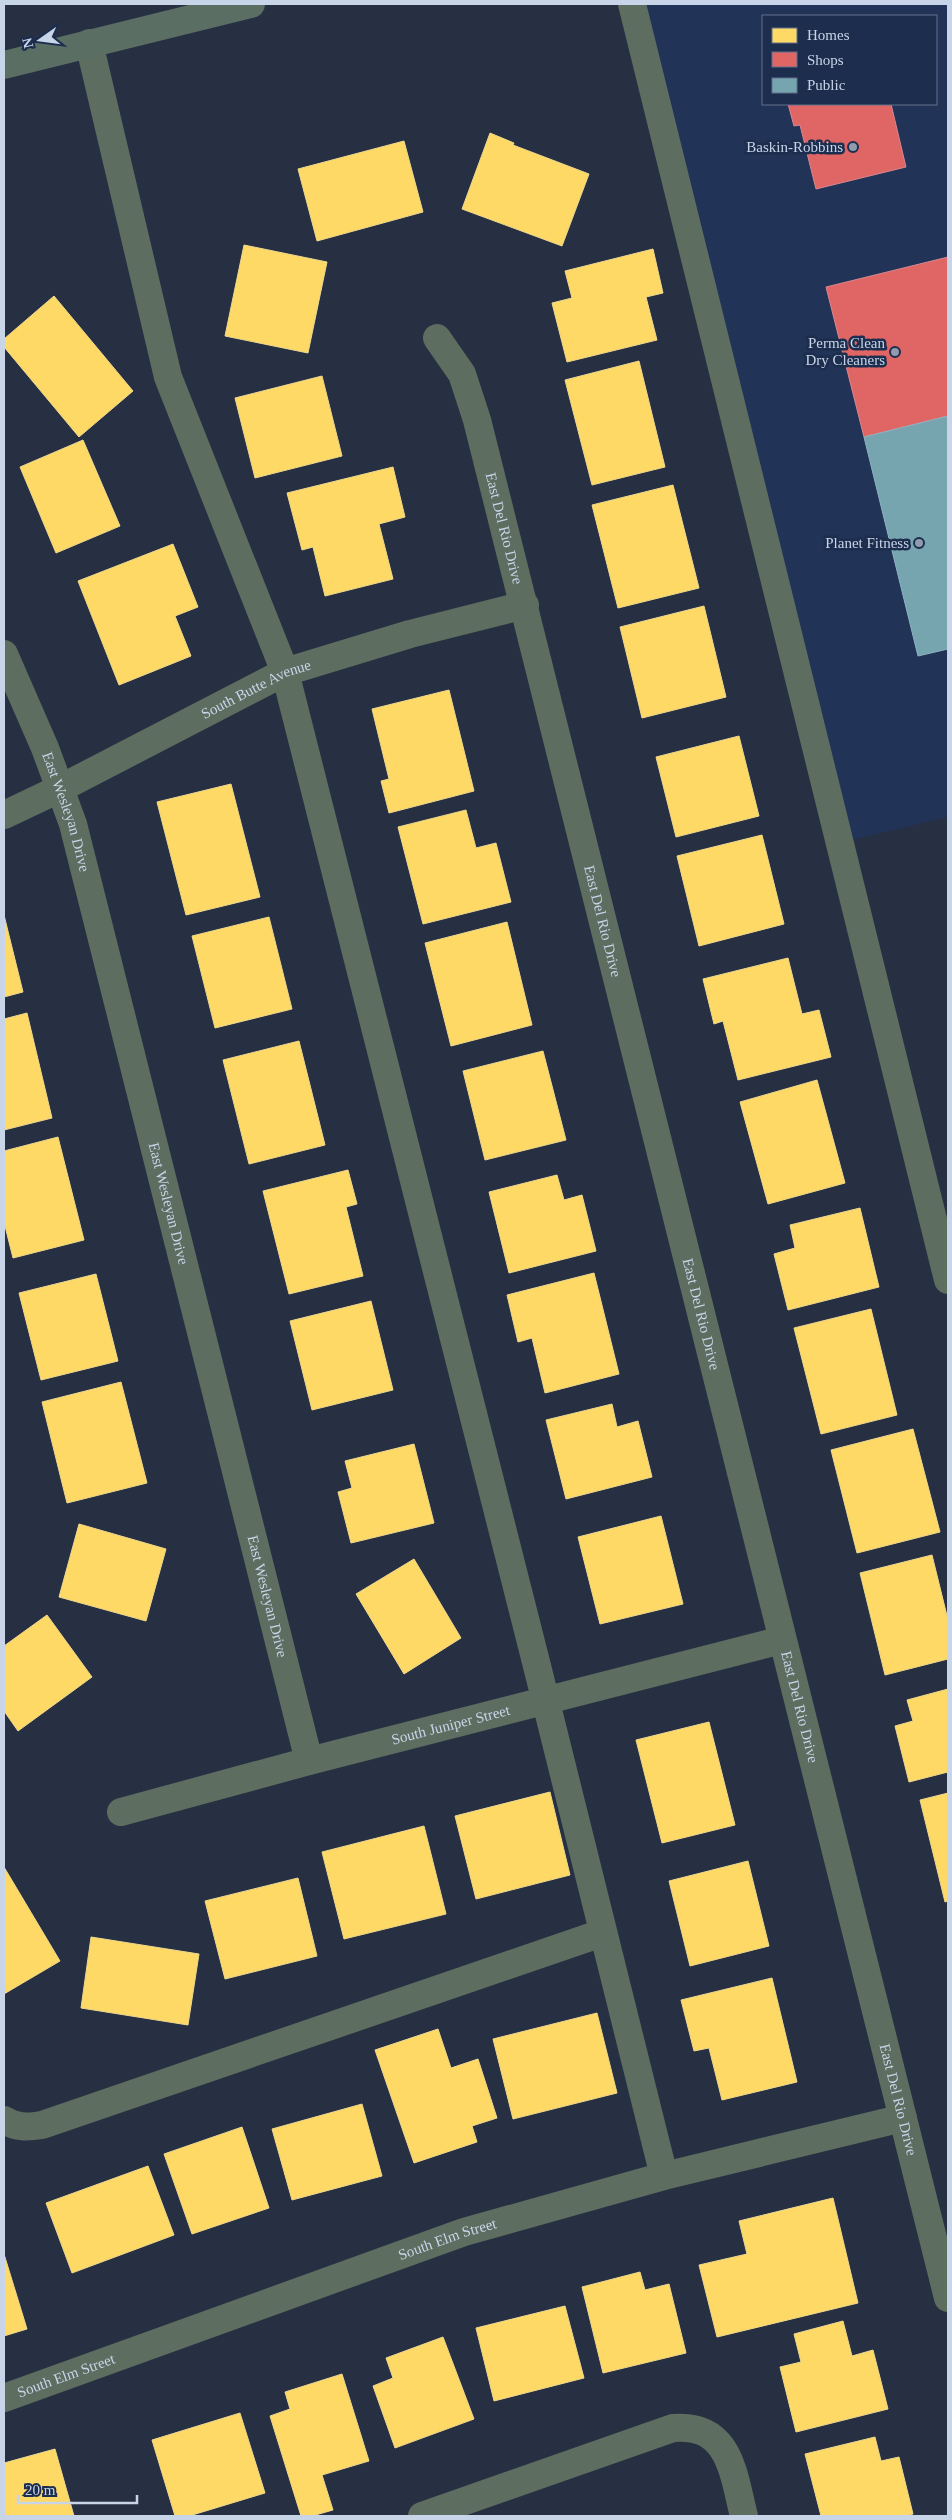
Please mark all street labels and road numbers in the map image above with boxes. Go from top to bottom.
street label: East Del Rio Drive [482,471,526,586]
street label: South Butte Avenue [199,657,313,722]
street label: East Wesleyan Drive [39,750,93,874]
street label: East Del Rio Drive [581,864,625,979]
street label: East Wesleyan Drive [146,1141,192,1267]
street label: East Del Rio Drive [680,1257,723,1372]
street label: East Wesleyan Drive [244,1534,291,1659]
street label: East Del Rio Drive [778,1649,822,1765]
street label: South Juniper Street [390,1702,512,1748]
street label: East Del Rio Drive [877,2042,920,2158]
street label: South Elm Street [396,2215,499,2263]
street label: South Elm Street [15,2350,118,2401]

